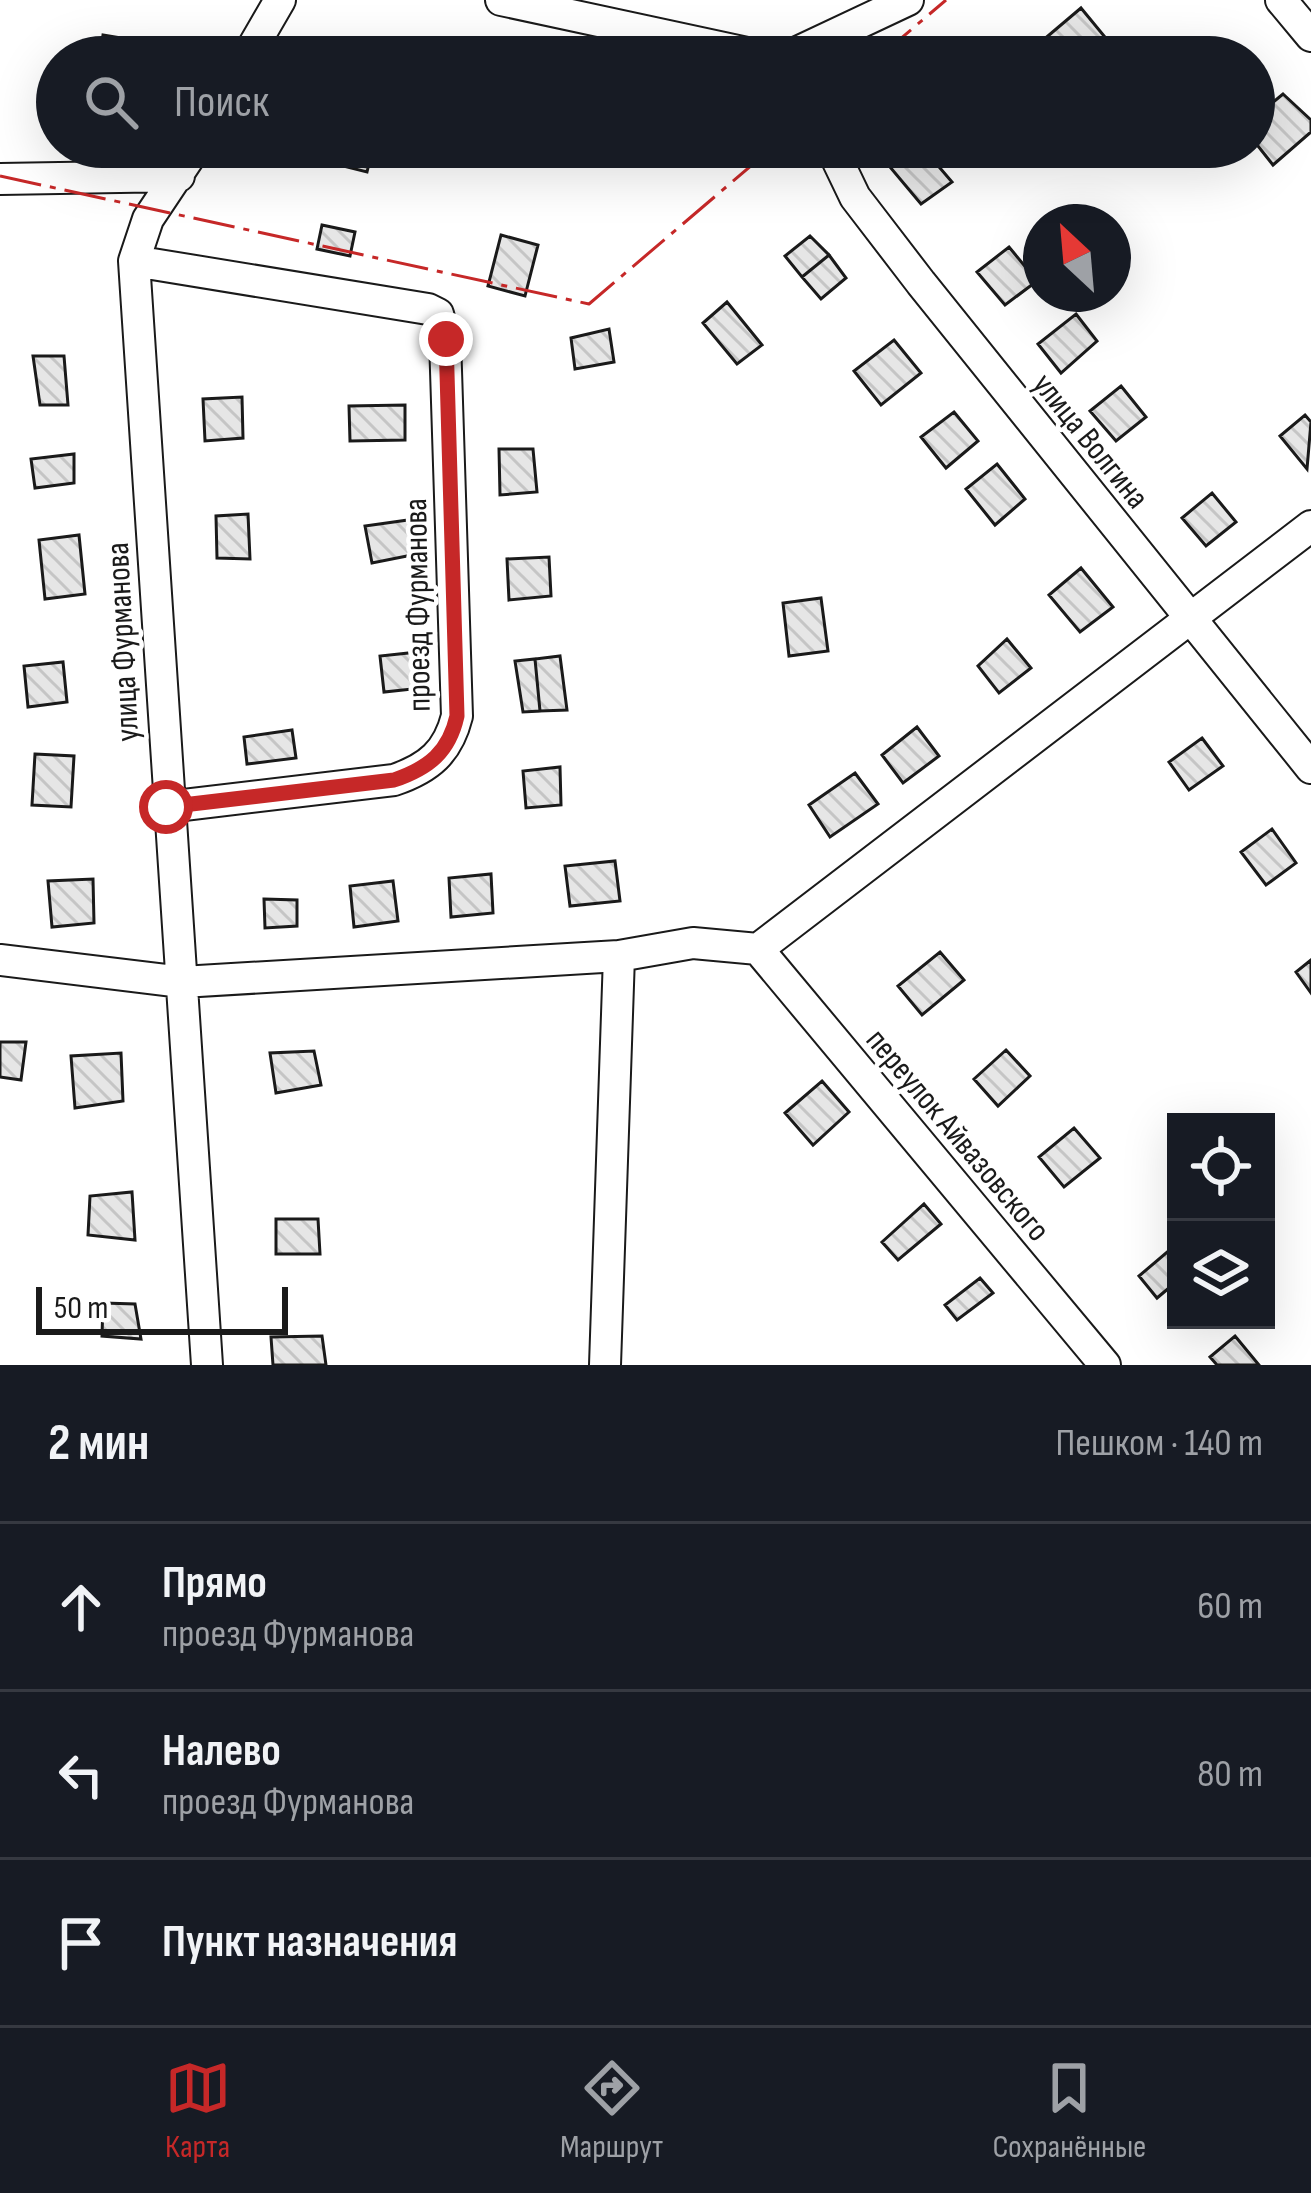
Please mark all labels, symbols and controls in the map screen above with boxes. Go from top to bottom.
search box [36,36,1275,168]
icon: search [78,69,144,135]
text: Поиск [174,75,269,130]
north arrow [1023,204,1131,312]
route end [419,312,473,366]
street label: улица Волгина [1024,365,1157,517]
street label: проезд Фурманова [396,498,440,712]
street label: улица Фурманова [98,541,148,742]
route start [139,780,193,834]
street label: переулок Айвазовского [857,1021,1058,1250]
map controls [1167,1113,1275,1329]
button: locate [1167,1113,1275,1221]
button: layers [1167,1221,1275,1329]
scale bar [36,1281,288,1334]
text: 50 m [54,1288,108,1328]
text: 2 мин [48,1413,149,1474]
text: Пешком · 140 m [1056,1420,1263,1467]
text: Прямо [162,1556,267,1611]
icon: ahead [48,1574,114,1640]
text: 60 m [1197,1583,1263,1630]
text: проезд Фурманова [162,1611,414,1658]
text: Налево [162,1724,281,1779]
icon: left [48,1742,114,1808]
text: 80 m [1197,1751,1263,1798]
text: проезд Фурманова [162,1779,414,1826]
icon: arrive [48,1910,114,1976]
text: Пункт назначения [162,1915,457,1970]
tab: Карта [165,2055,231,2167]
tab: Маршрут [560,2055,663,2167]
tab: Сохранённые [992,2055,1146,2167]

